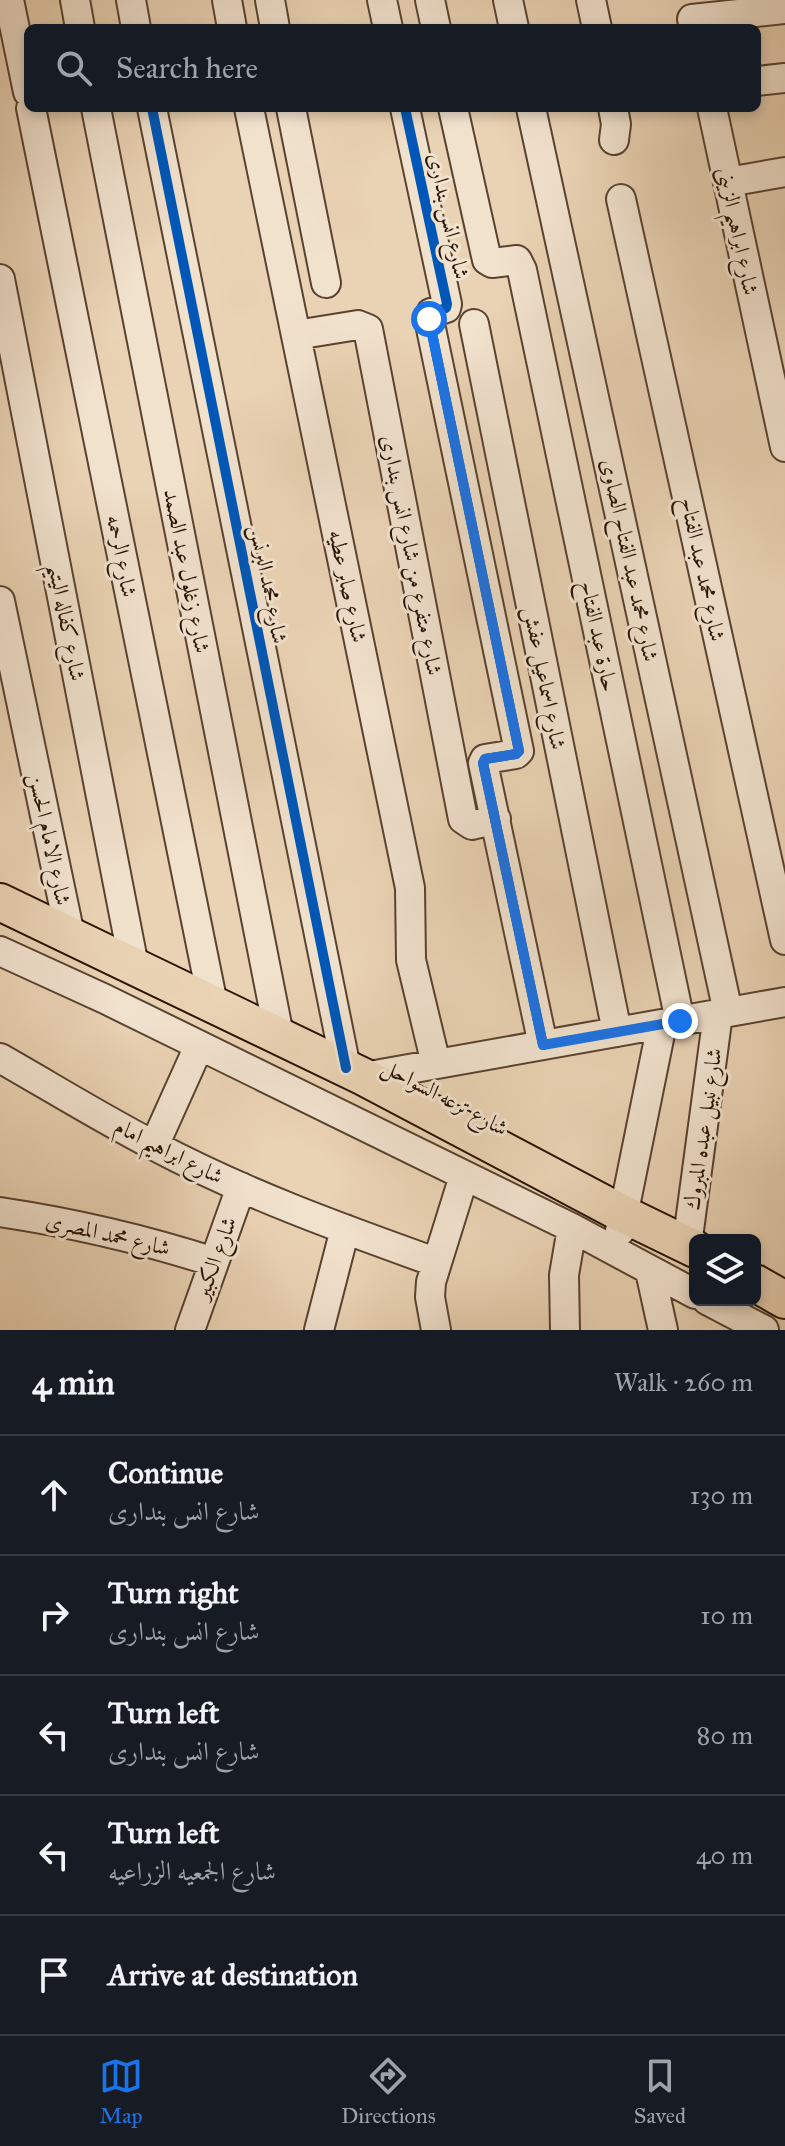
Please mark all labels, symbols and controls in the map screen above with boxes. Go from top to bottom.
search box [24,24,761,112]
icon: search [52,46,96,90]
text: Search here [116,50,258,86]
street label: شارع انس بندارى [418,150,476,283]
street label: شارع ابراهيم الزينى [703,165,765,299]
route start [411,301,447,337]
street label: شارع متفرع من شارع انس بندارى [371,432,449,678]
street label: شارع محمد عبد الفتاح الصاوى [589,456,665,665]
street label: شارع زغلول عبد الصمد [153,486,216,656]
street label: شارع محمد عبد الفتاح [669,494,731,645]
street label: شارع الرحمه [96,513,143,600]
street label: شارع محمد البرنس [239,522,294,647]
street label: شارع صابر عطيه [318,527,373,646]
street label: شارع كفاله اليتيم [35,561,92,685]
street label: حارة عبد الفتاح [568,578,624,695]
street label: شارع اسماعيل عفش [513,604,572,753]
street label: شارع الامام الحسن [17,770,77,909]
route end [662,1003,698,1039]
street label: شارع نبيل عبده المبروك [678,1046,733,1212]
street label: شارع ترعه السواحل [375,1052,513,1146]
street label: شارع ابراهيم امام [107,1112,228,1197]
street label: شارع محمد المصرى [42,1207,173,1266]
street label: شارع الكبير [187,1213,247,1307]
map controls [689,1234,761,1306]
button: layers [689,1234,761,1306]
text: 4 min [32,1362,115,1403]
text: Walk · 260 m [614,1366,753,1398]
text: Continue [108,1455,223,1491]
icon: ahead [32,1473,76,1517]
text: 130 m [690,1479,753,1511]
text: شارع انس بندارى [108,1495,260,1527]
text: Turn right [108,1575,239,1611]
icon: right [32,1593,76,1637]
text: 10 m [700,1599,753,1631]
text: شارع انس بندارى [108,1615,260,1647]
text: Turn left [108,1695,219,1731]
icon: left [32,1713,76,1757]
text: 80 m [697,1719,753,1751]
text: شارع انس بندارى [108,1735,260,1767]
text: Turn left [108,1815,219,1851]
icon: left [32,1833,76,1877]
text: 40 m [696,1839,753,1871]
text: شارع الجمعيه الزراعيه [108,1855,276,1887]
icon: arrive [32,1953,76,1997]
text: Arrive at destination [108,1957,358,1993]
tab: Map [99,2054,143,2129]
tab: Directions [341,2054,436,2129]
tab: Saved [634,2054,686,2129]

